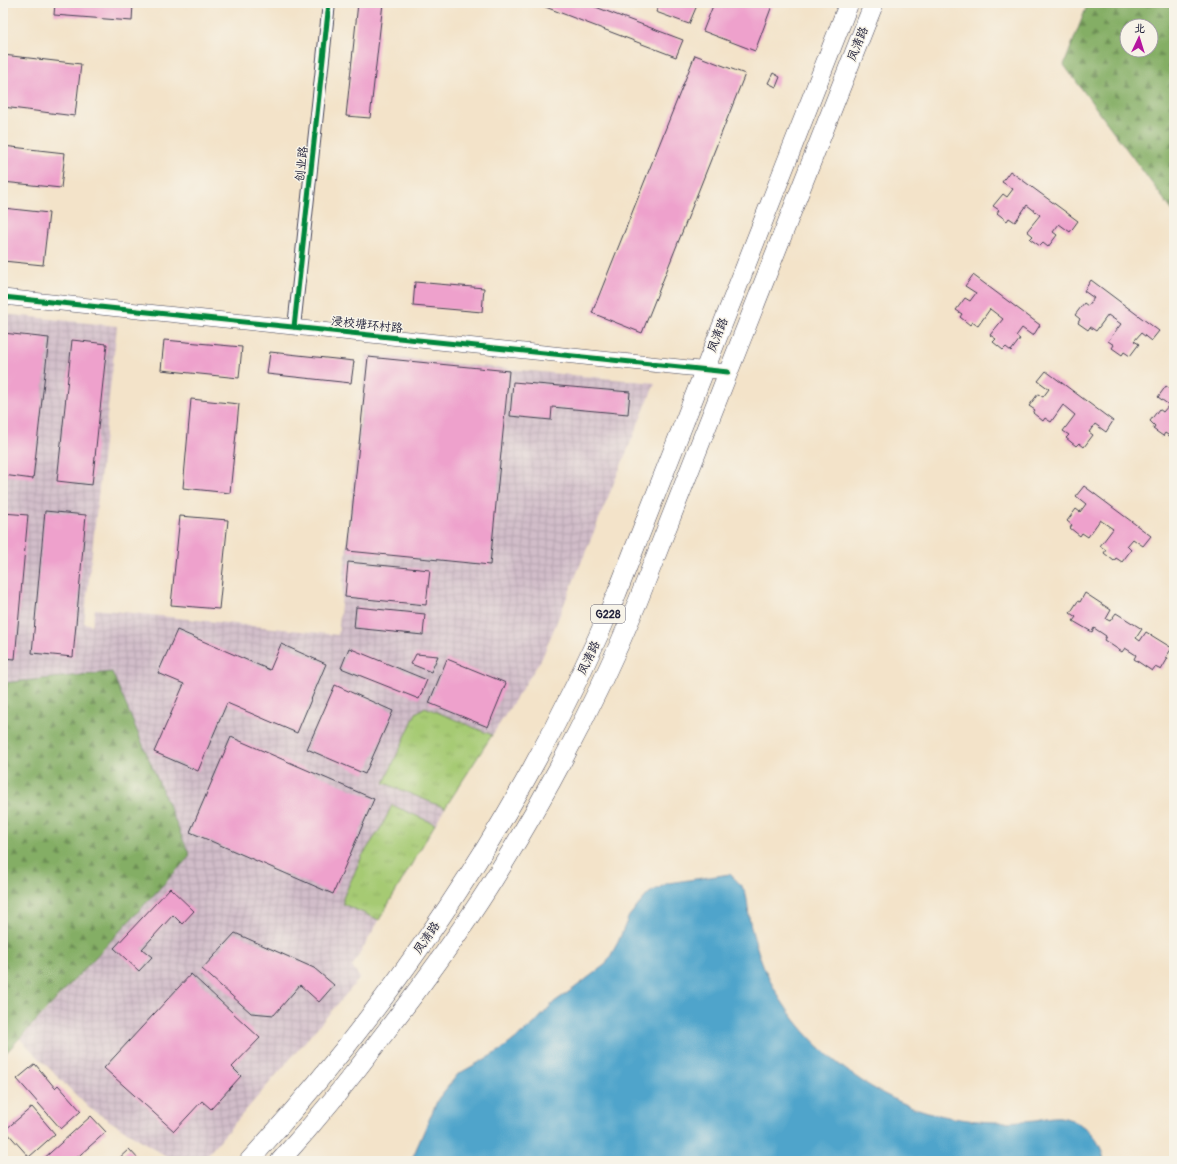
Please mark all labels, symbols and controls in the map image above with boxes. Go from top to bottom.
north arrow [1119,18,1159,58]
text: 北 [1134,22,1146,35]
street label: 凤清路 [844,24,872,64]
street label: 创业路 [293,145,311,183]
street label: 浸校塘环村路 [330,314,404,336]
street label: 凤清路 [705,316,731,354]
road number: G228 [591,605,625,623]
street label: 凤清路 [575,639,603,677]
street label: 凤清路 [411,919,443,957]

